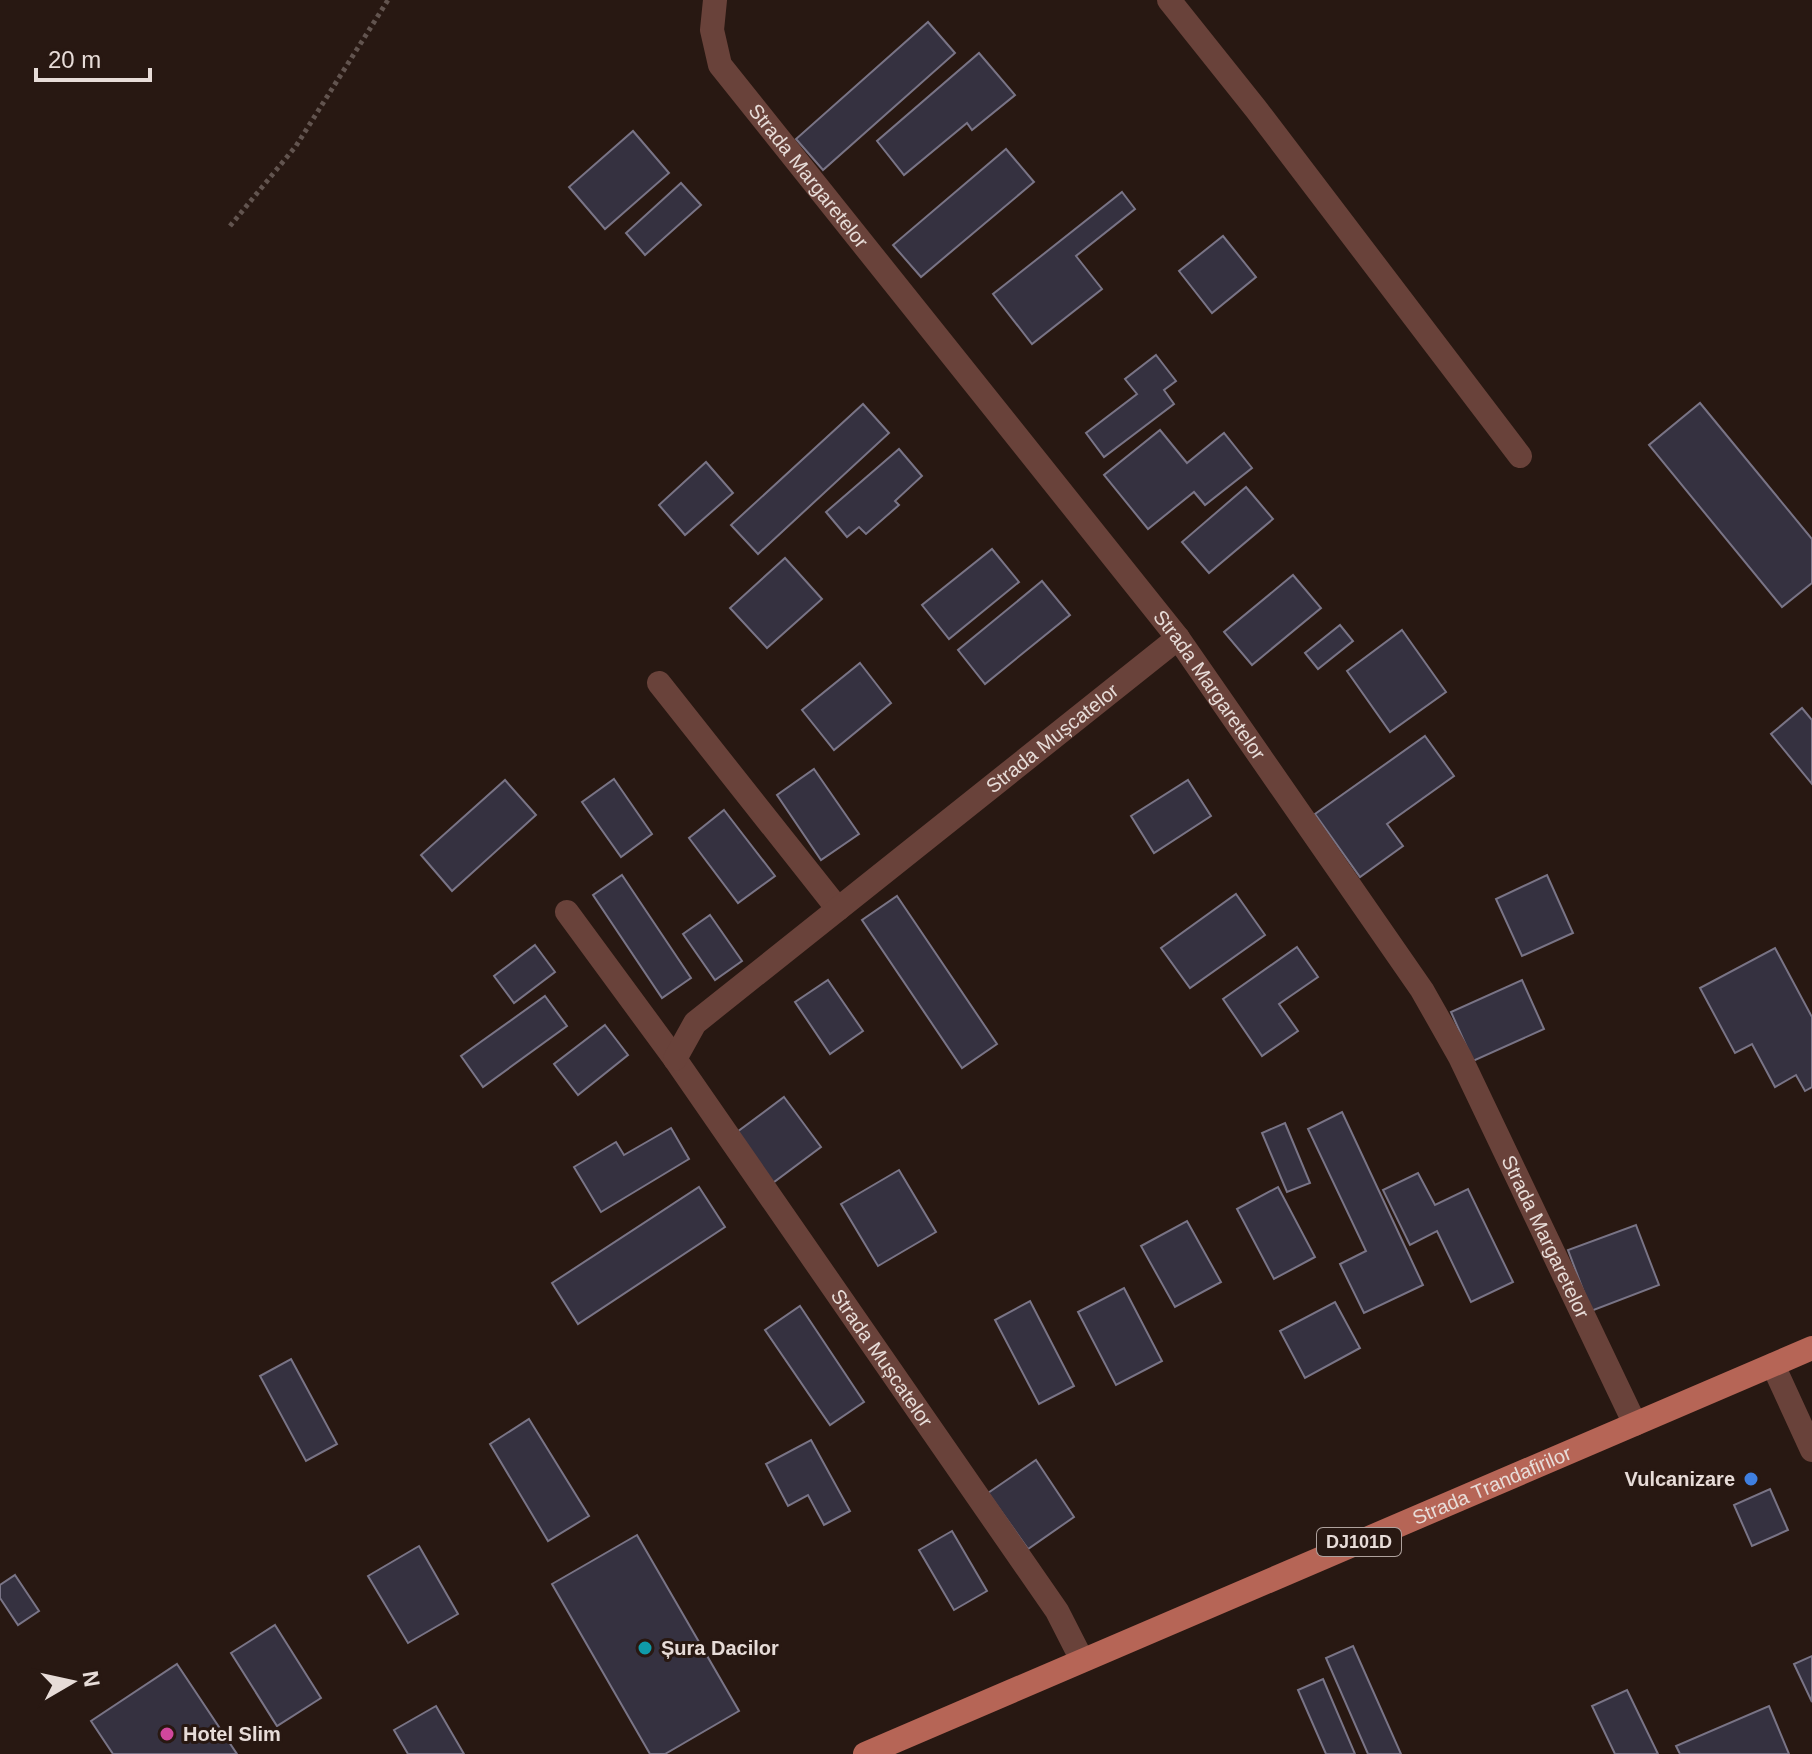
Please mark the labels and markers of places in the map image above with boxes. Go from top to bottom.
place label: Vulcanizare [1625,1468,1735,1490]
marker: Vulcanizare [1742,1470,1760,1488]
place label: Șura Dacilor [661,1637,779,1659]
marker: Șura Dacilor [636,1639,654,1657]
place label: Hotel Slim [183,1723,281,1745]
marker: Hotel Slim [158,1725,176,1743]

